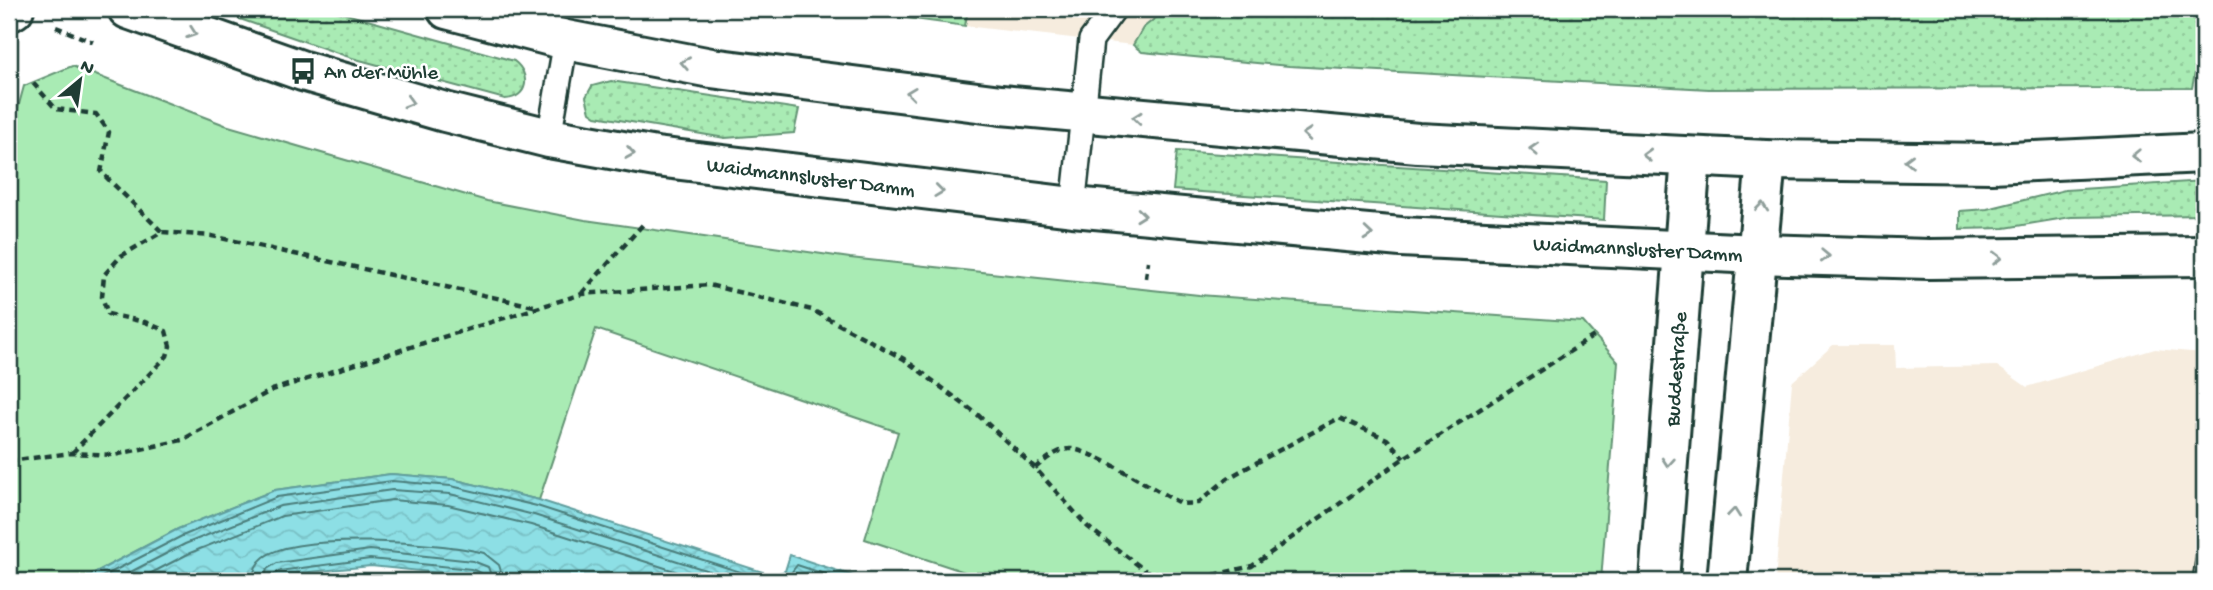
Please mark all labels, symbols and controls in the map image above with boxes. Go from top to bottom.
one-way arrow [186,25,198,40]
north arrow [46,46,116,116]
text: N [76,55,98,81]
bus stop icon: An der Mühle [288,56,318,86]
one-way arrow [679,56,691,71]
place label: An der Mühle [324,62,439,87]
one-way arrow [905,86,917,101]
one-way arrow [403,93,415,108]
one-way arrow [1131,111,1142,126]
one-way arrow [1301,127,1312,142]
one-way arrow [1528,142,1539,157]
one-way arrow [624,145,636,160]
one-way arrow [1641,147,1652,162]
one-way arrow [2130,149,2141,164]
street label: Waidmannsluster Damm [705,154,916,205]
one-way arrow [1903,154,1914,169]
one-way arrow [933,183,944,198]
one-way arrow [1754,201,1769,213]
one-way arrow [1135,207,1147,222]
one-way arrow [1363,226,1374,241]
street label: Waidmannsluster Damm [1532,234,1743,269]
one-way arrow [1820,248,1831,264]
one-way arrow [1993,250,2003,266]
street label: Buddestraße [1662,310,1695,428]
one-way arrow [1661,457,1676,468]
one-way arrow [1726,508,1741,519]

